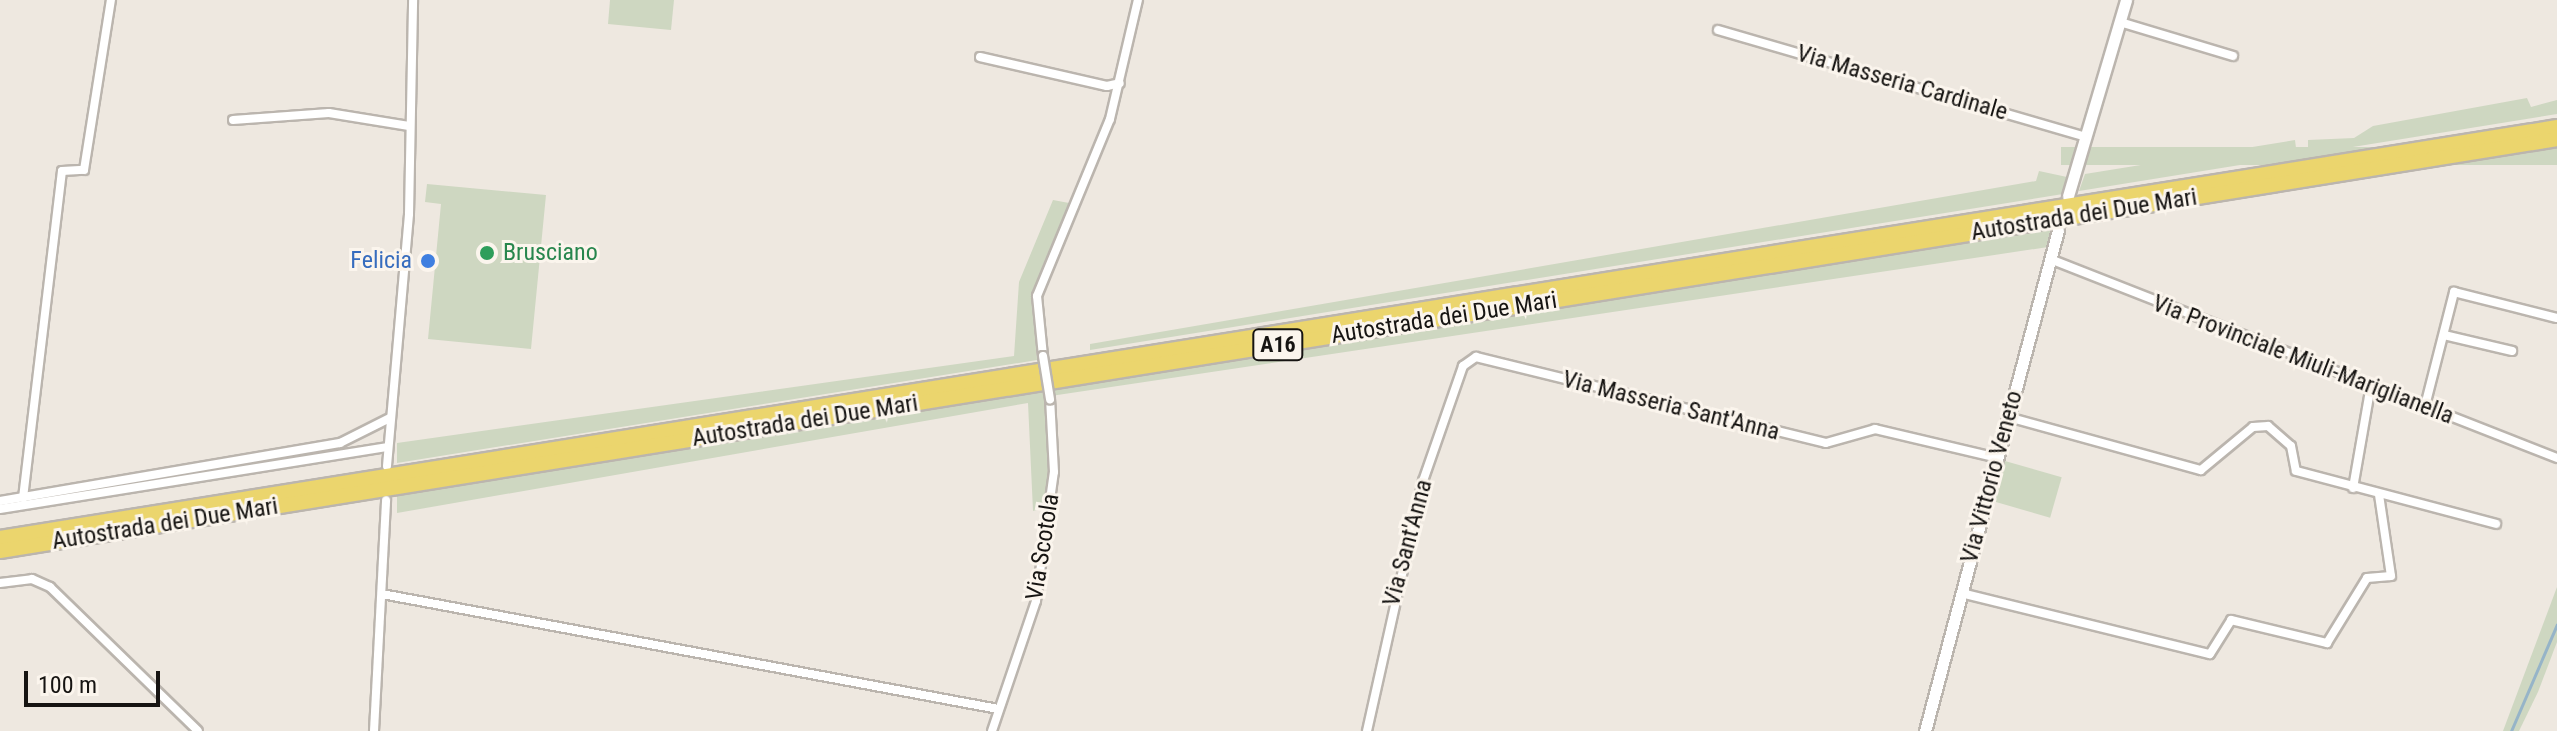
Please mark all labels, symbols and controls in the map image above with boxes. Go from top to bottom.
street label: Via Masseria Cardinale [1793,39,2011,127]
street label: Autostrada dei Due Mari [1969,183,2199,247]
place label: Brusciano [503,239,598,267]
marker: Brusciano [478,244,496,262]
place label: Felicia [350,247,412,275]
marker: Felicia [419,252,437,270]
street label: Autostrada dei Due Mari [1329,286,1559,350]
street label: Via Provinciale Miuli-Mariglianella [2148,289,2458,431]
road number: A16 [1252,327,1304,363]
street label: Via Masseria Sant'Anna [1560,365,1782,447]
street label: Via Vittorio Veneto [1955,388,2029,566]
street label: Autostrada dei Due Mari [690,389,920,453]
street label: Via Sant'Anna [1377,476,1439,610]
street label: Autostrada dei Due Mari [50,492,280,556]
street label: Via Scotola [1020,492,1066,602]
scale bar [28,655,164,705]
text: 100 m [38,671,97,699]

